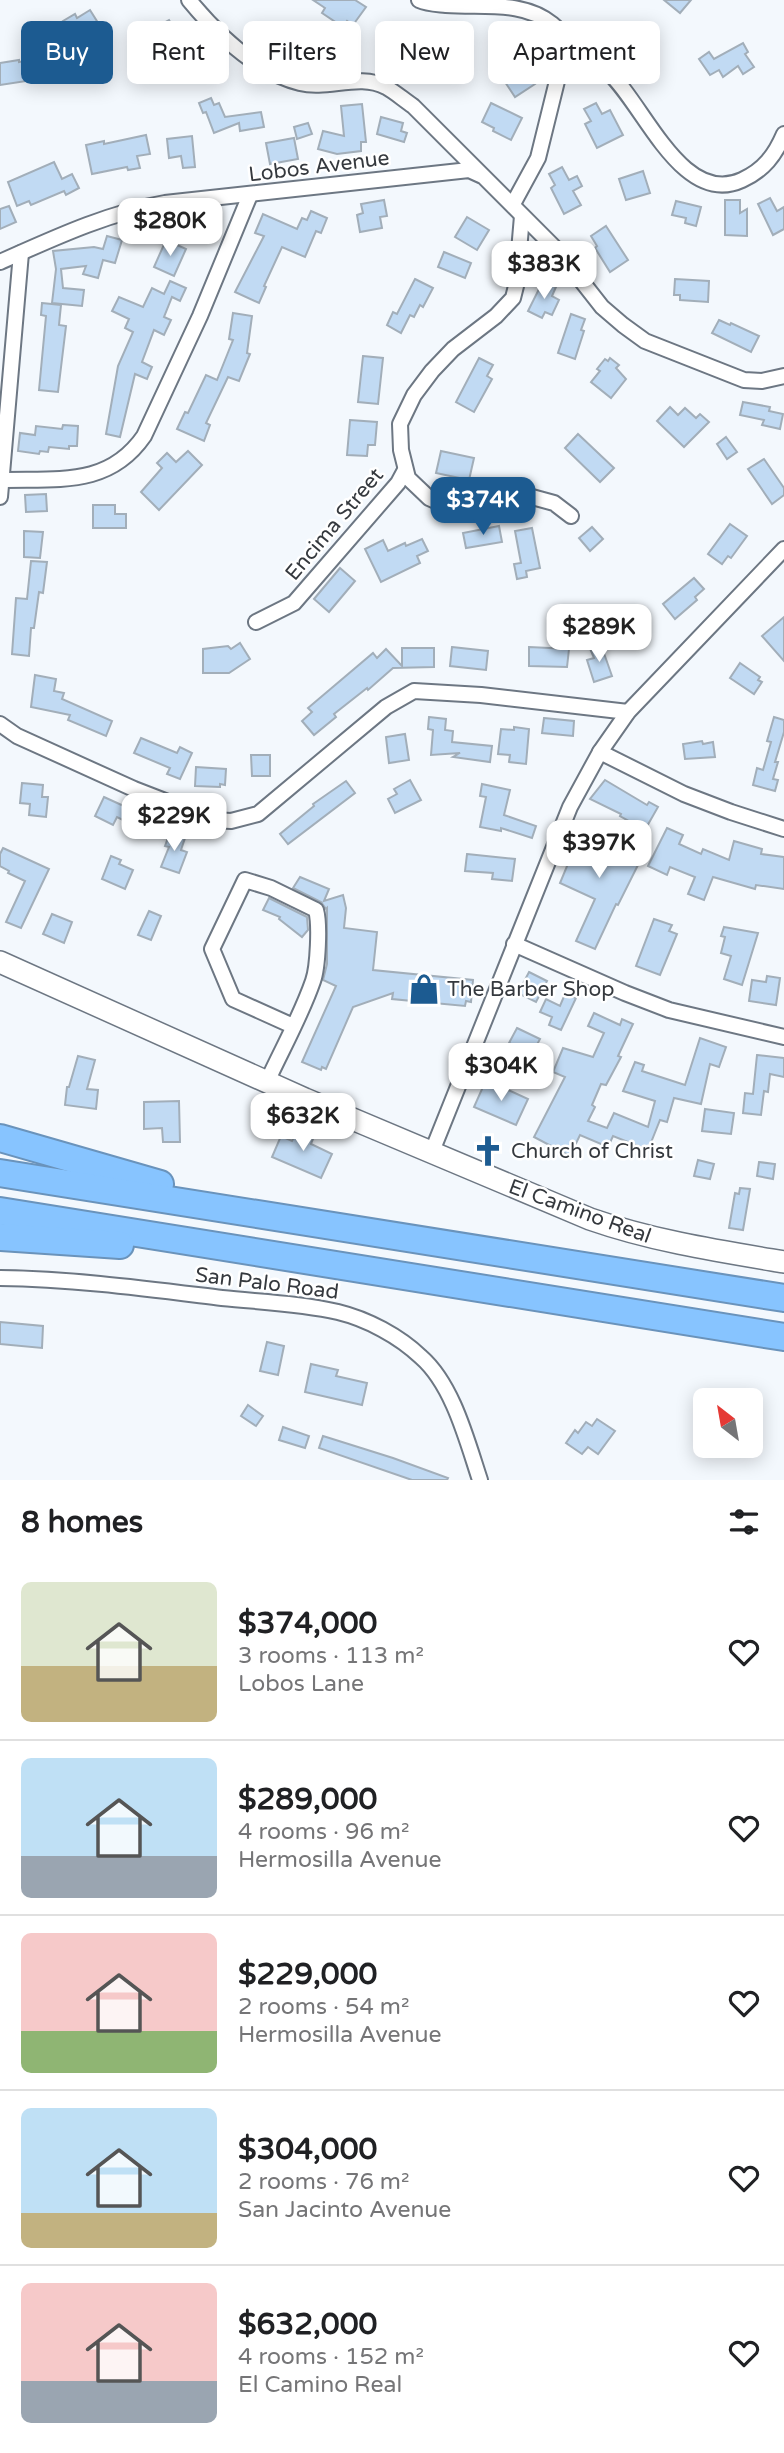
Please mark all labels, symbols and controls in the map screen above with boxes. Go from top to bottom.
chip: Buy [21,21,113,84]
chip: Rent [127,21,229,84]
chip: Filters [243,21,361,84]
chip: New [375,21,474,84]
chip: Apartment [488,21,660,84]
street label: Lobos Avenue [247,145,391,188]
pin: $280K [121,198,219,258]
text: $280K [134,207,206,235]
pin: $383K [495,242,593,301]
text: $383K [508,250,580,278]
street label: Encima Street [280,463,389,586]
pin: $374K [434,477,532,537]
text: $374K [447,486,519,514]
pin: $289K [550,604,648,664]
text: $289K [563,613,635,641]
pin: $229K [125,794,223,853]
text: $229K [138,802,210,830]
pin: $397K [550,820,648,880]
text: $397K [563,829,635,857]
shop icon: The Barber Shop [407,972,441,1006]
place label: The Barber Shop [447,977,614,1002]
pin: $304K [452,1044,550,1103]
text: $304K [465,1052,537,1080]
pin: $632K [254,1094,352,1153]
text: $632K [267,1102,339,1130]
church icon: Church of Christ [471,1134,505,1168]
place label: Church of Christ [511,1139,673,1164]
street label: El Camino Real [505,1174,655,1249]
street label: San Palo Road [194,1262,340,1305]
north arrow [693,1388,763,1458]
map controls [693,1388,763,1458]
icon: filters [725,1503,763,1541]
text: 8 homes [21,1504,143,1541]
text: $374,000 [238,1605,377,1642]
icon: home [77,1610,161,1694]
icon: heart [725,1633,763,1671]
text: 3 rooms · 113 m² [238,1642,424,1670]
text: Lobos Lane [238,1670,364,1698]
text: $289,000 [238,1781,377,1818]
icon: home [77,1786,161,1870]
icon: heart [725,1809,763,1847]
text: 4 rooms · 96 m² [238,1818,409,1846]
text: Hermosilla Avenue [238,1846,441,1874]
text: $229,000 [238,1956,377,1993]
icon: home [77,1961,161,2045]
icon: heart [725,1984,763,2022]
text: 2 rooms · 54 m² [238,1993,409,2021]
text: Hermosilla Avenue [238,2021,441,2049]
text: $304,000 [238,2131,377,2168]
icon: home [77,2136,161,2220]
icon: heart [725,2159,763,2197]
text: 2 rooms · 76 m² [238,2168,409,2196]
text: San Jacinto Avenue [238,2196,451,2224]
text: $632,000 [238,2306,377,2343]
icon: home [77,2311,161,2395]
icon: heart [725,2334,763,2372]
text: 4 rooms · 152 m² [238,2343,424,2371]
text: El Camino Real [238,2371,402,2399]

